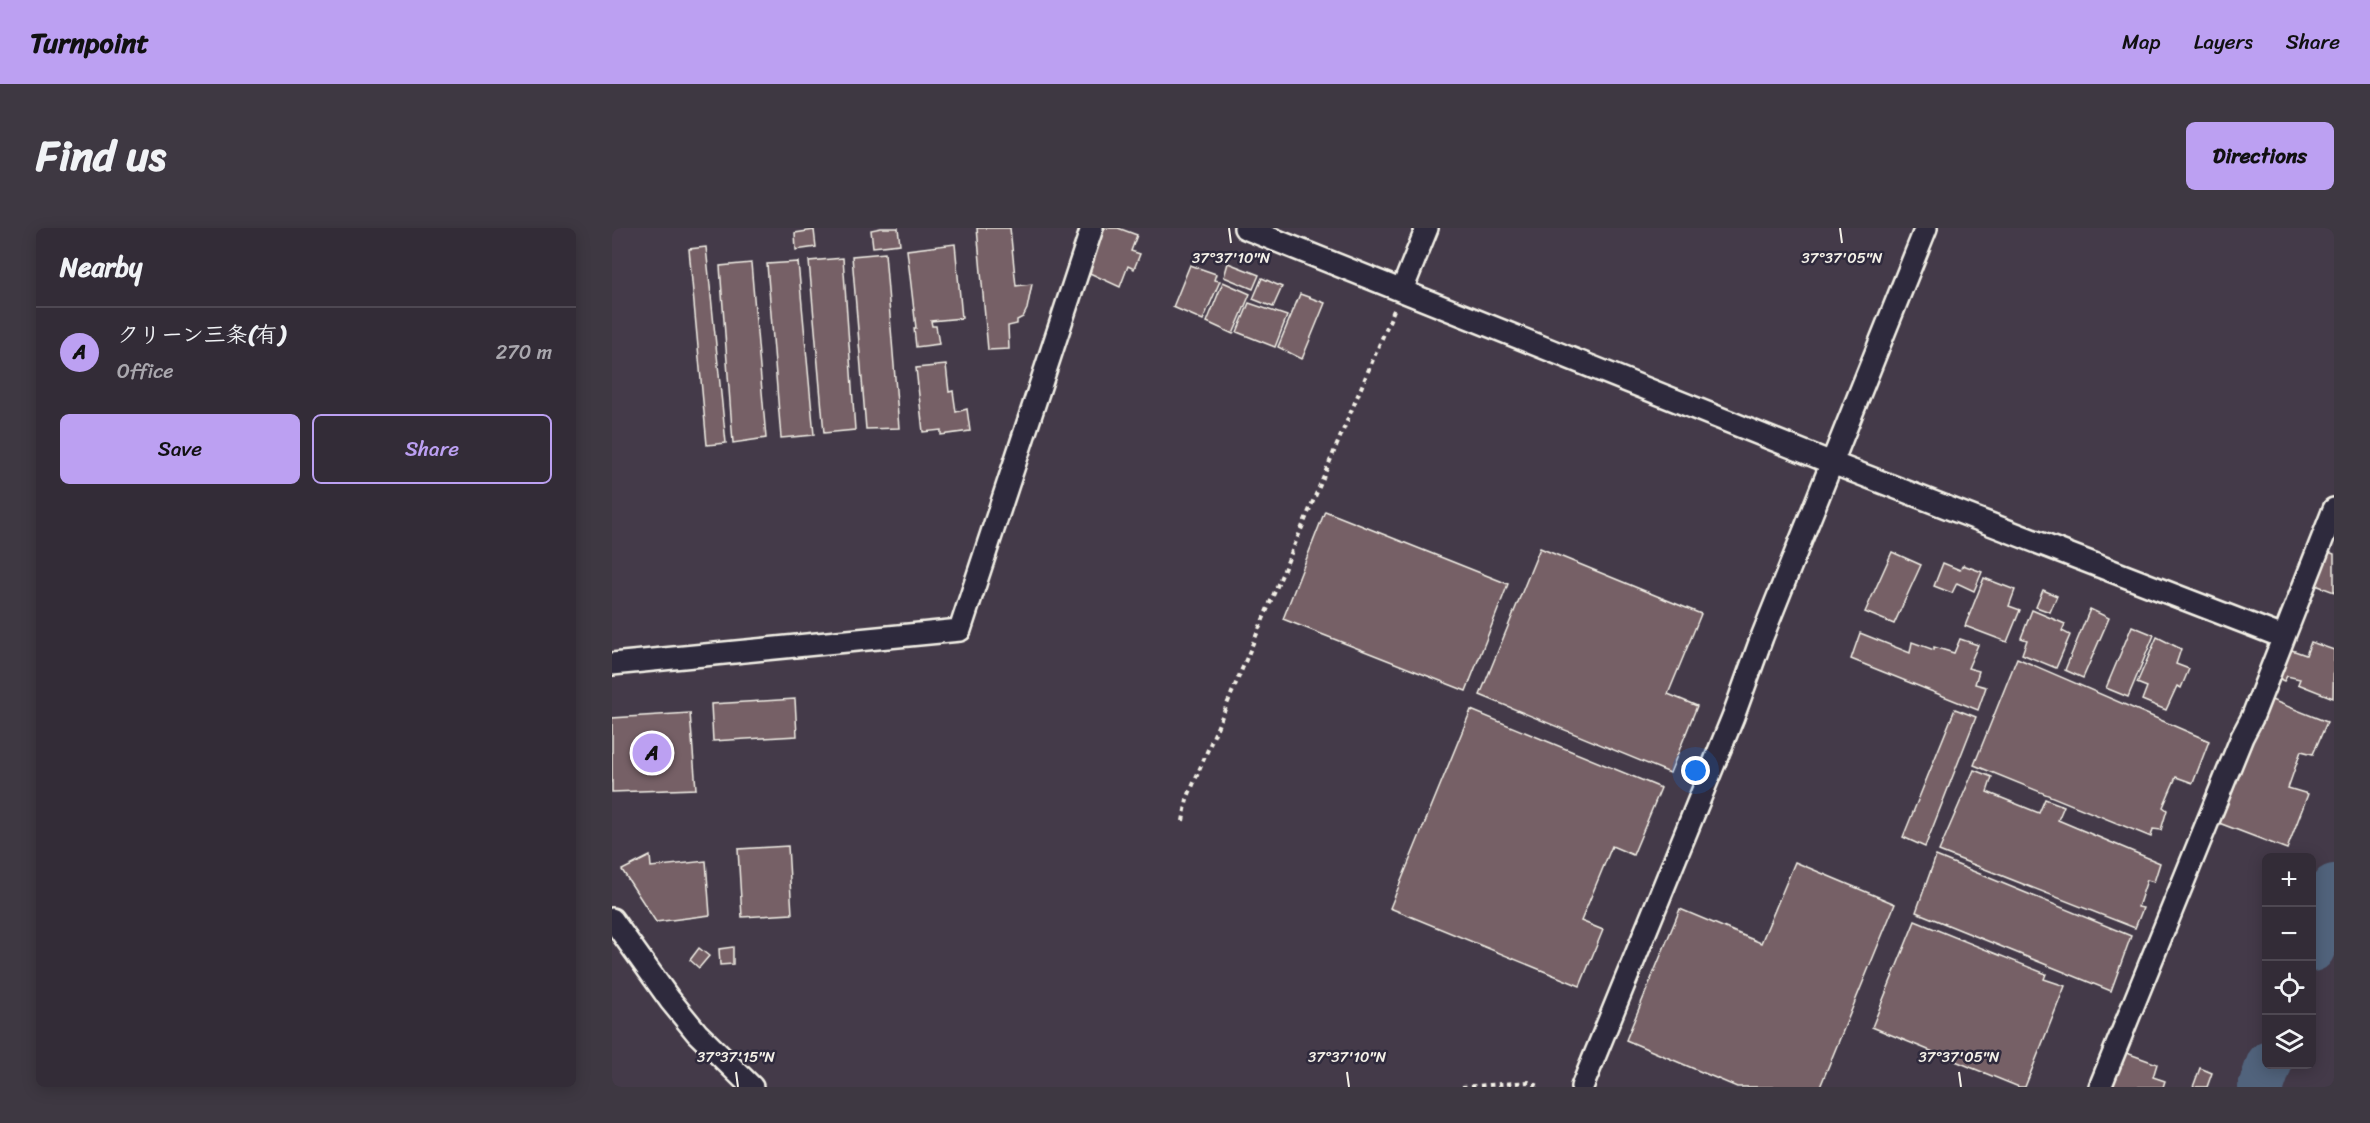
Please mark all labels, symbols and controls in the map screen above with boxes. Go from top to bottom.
text: Turnpoint [30,18,149,67]
text: Map [2122,23,2161,61]
text: Layers [2194,23,2253,61]
text: Share [2286,23,2340,61]
text: Find us [36,119,166,193]
button: Directions [2186,122,2334,190]
text: Nearby [60,244,142,290]
text: 37°37'10"N [1192,245,1271,271]
text: 37°37'05"N [1802,245,1883,271]
text: クリーン三条(有) [117,315,285,354]
text: A [73,335,86,370]
text: 270 m [496,335,552,370]
text: Office [117,354,173,389]
button: Save [60,414,300,484]
button: Share [312,414,552,484]
pin: A [632,730,672,776]
your location [1681,756,1710,785]
map controls [2262,853,2316,1069]
button: + [2262,853,2316,907]
button: − [2262,907,2316,961]
button: locate [2262,961,2316,1015]
button: layers [2262,1015,2316,1069]
text: 37°37'15"N [697,1044,776,1070]
text: 37°37'10"N [1308,1044,1387,1070]
text: 37°37'05"N [1919,1044,2000,1070]

